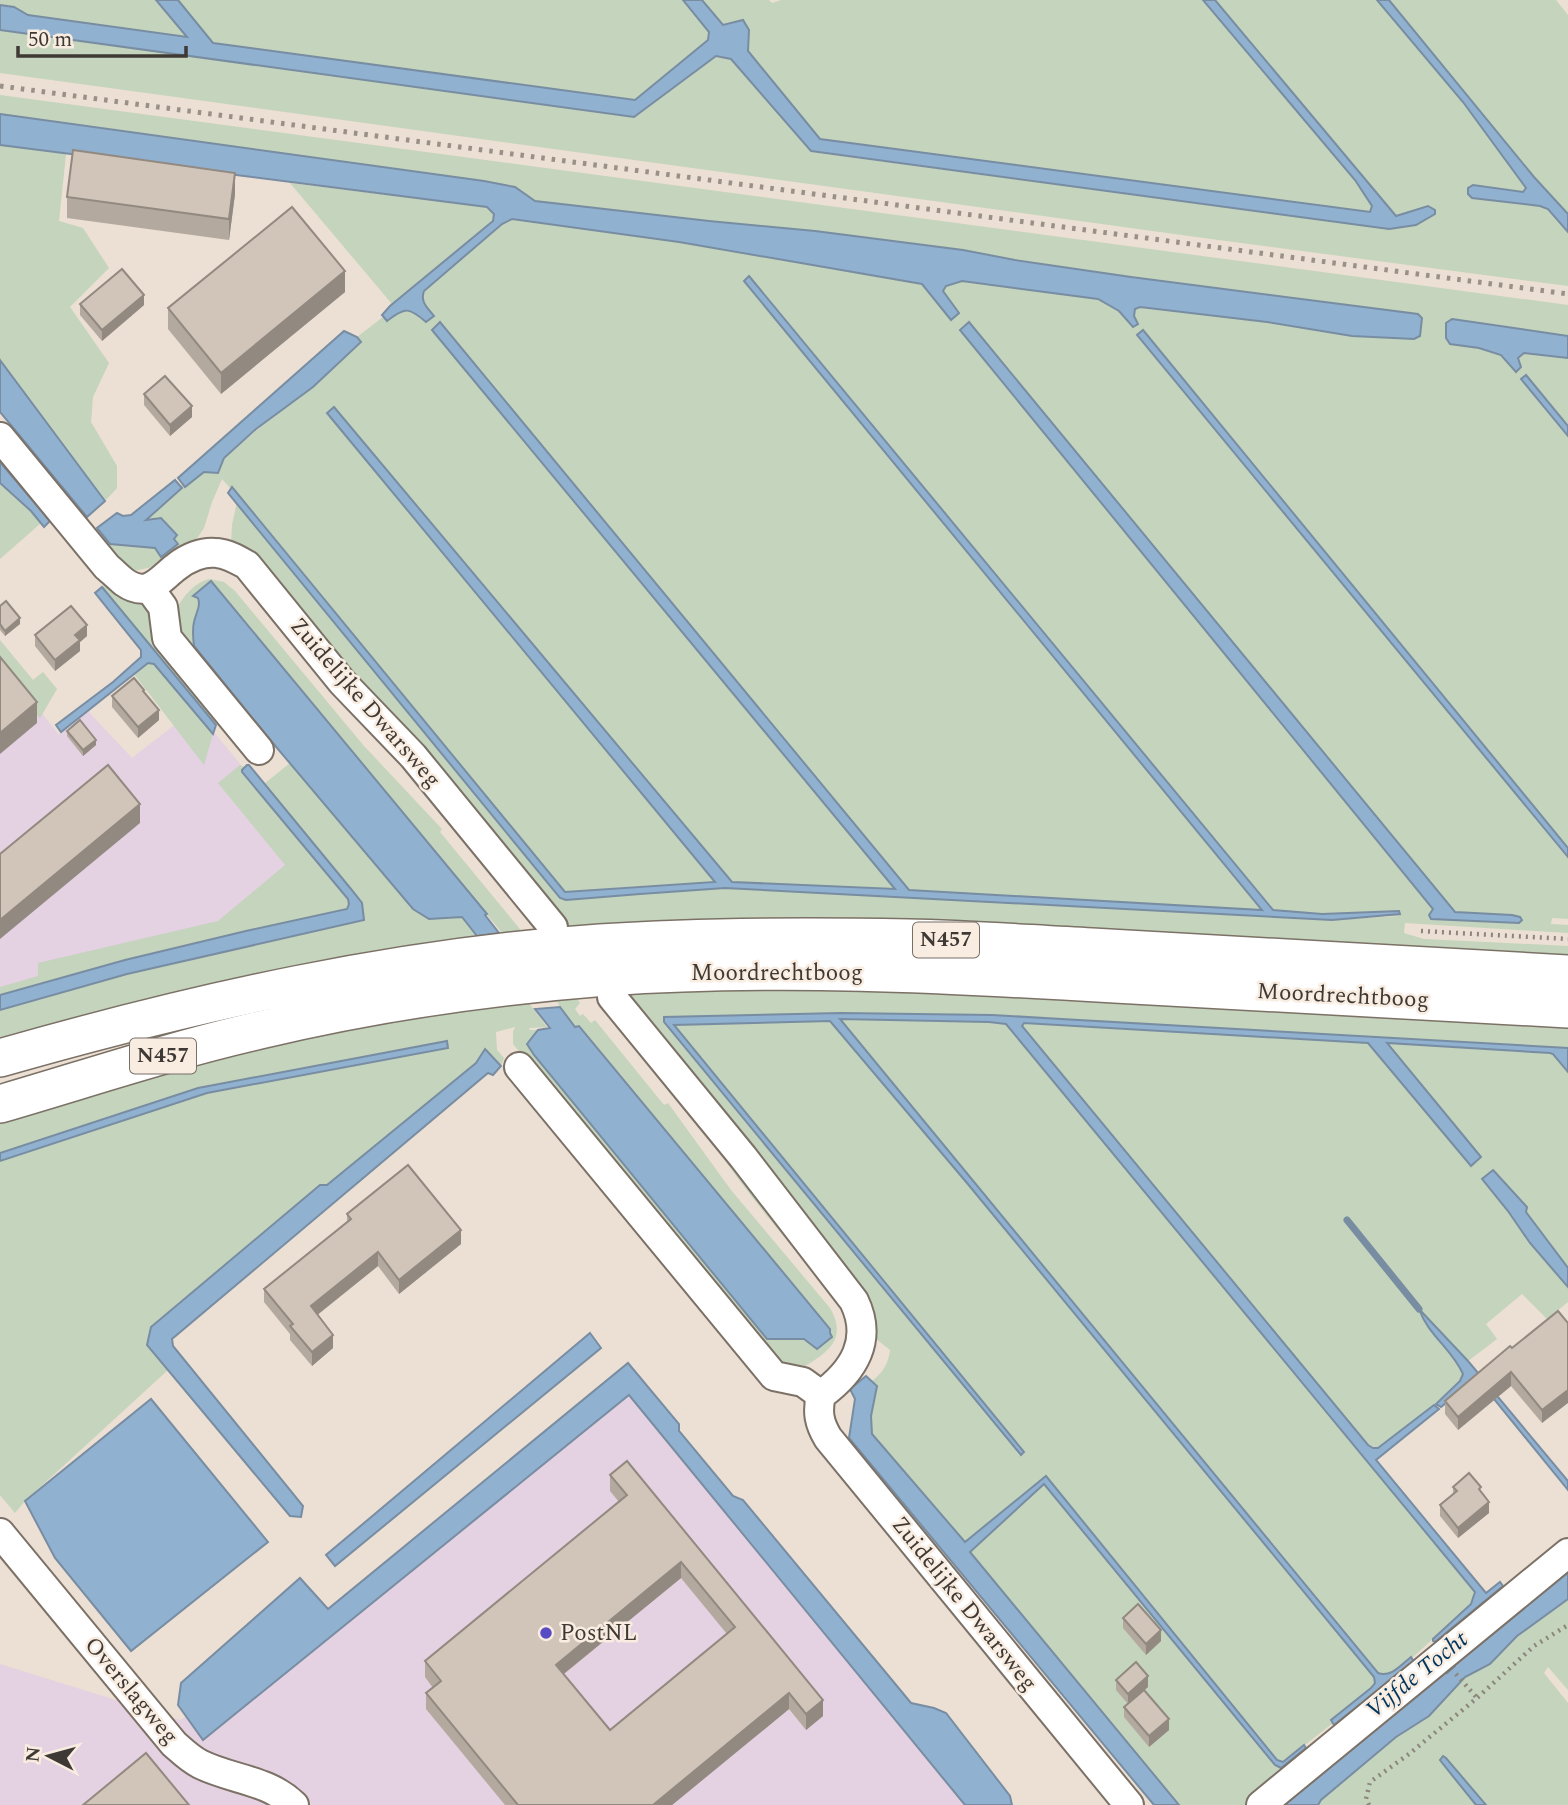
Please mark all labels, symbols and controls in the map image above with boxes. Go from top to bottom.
scale bar [18,14,186,58]
text: 50 m [28,24,72,56]
street label: Zuidelijke Dwarsweg [281,610,449,796]
road number: N457 [913,922,979,958]
street label: Moordrechtboog [691,956,863,991]
street label: Moordrechtboog [1256,974,1430,1018]
road number: N457 [130,1038,196,1074]
street label: Zuidelijke Dwarsweg [882,1509,1046,1699]
place label: PostNL [560,1616,637,1651]
water label: Vijfde Tocht [1358,1622,1476,1728]
marker: PostNL [538,1625,554,1641]
street label: Overslagweg [75,1629,187,1753]
north arrow [14,1721,84,1791]
text: N [18,1745,49,1764]

